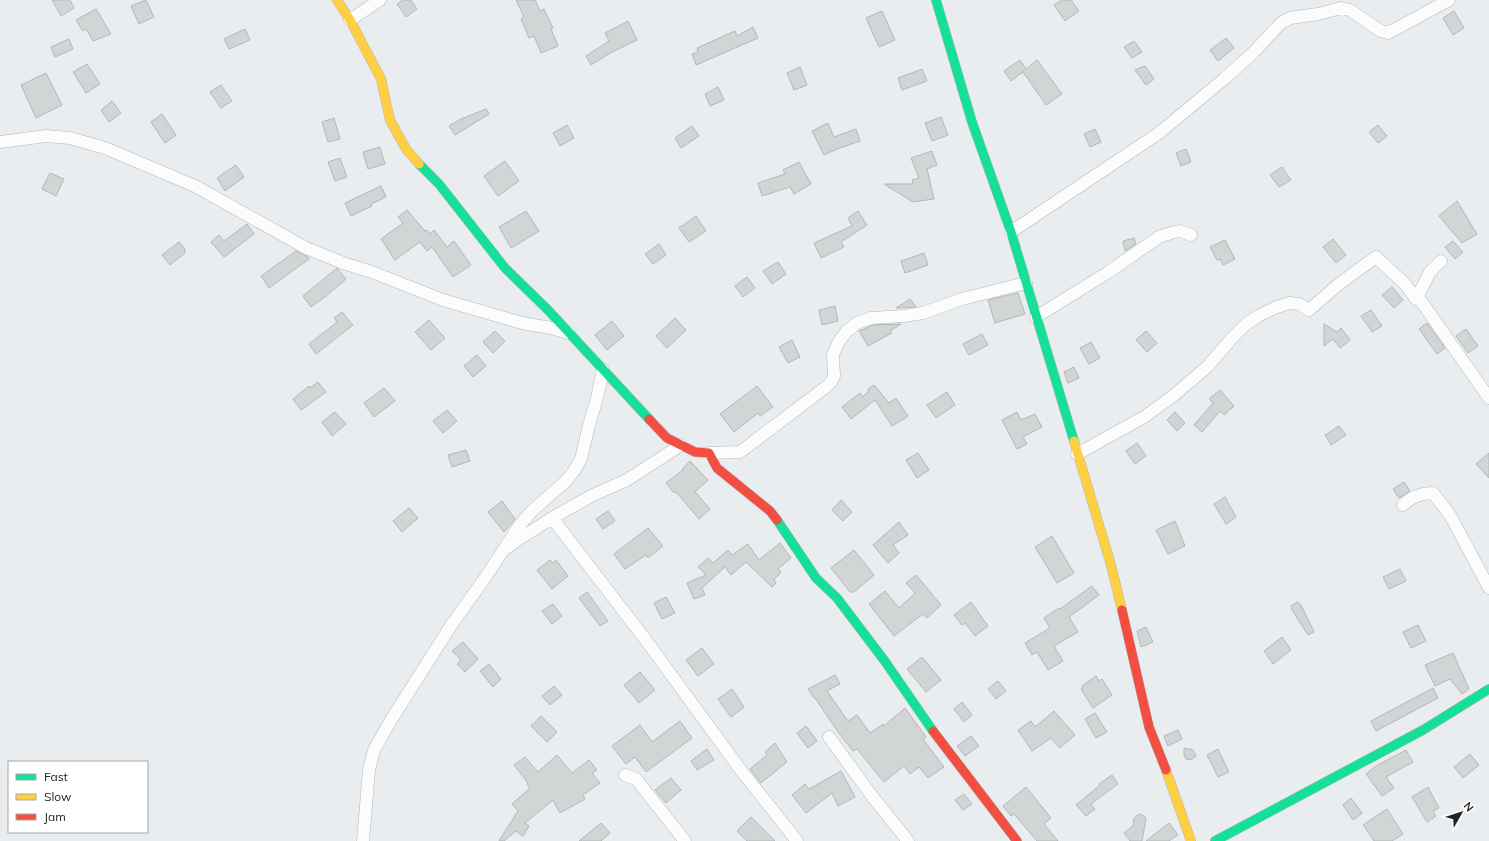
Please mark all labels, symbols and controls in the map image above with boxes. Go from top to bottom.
legend [8,761,148,833]
text: Fast [44,769,68,784]
text: Slow [44,789,72,804]
north arrow [1441,793,1481,833]
text: N [1461,799,1477,814]
text: Jam [44,809,66,824]

